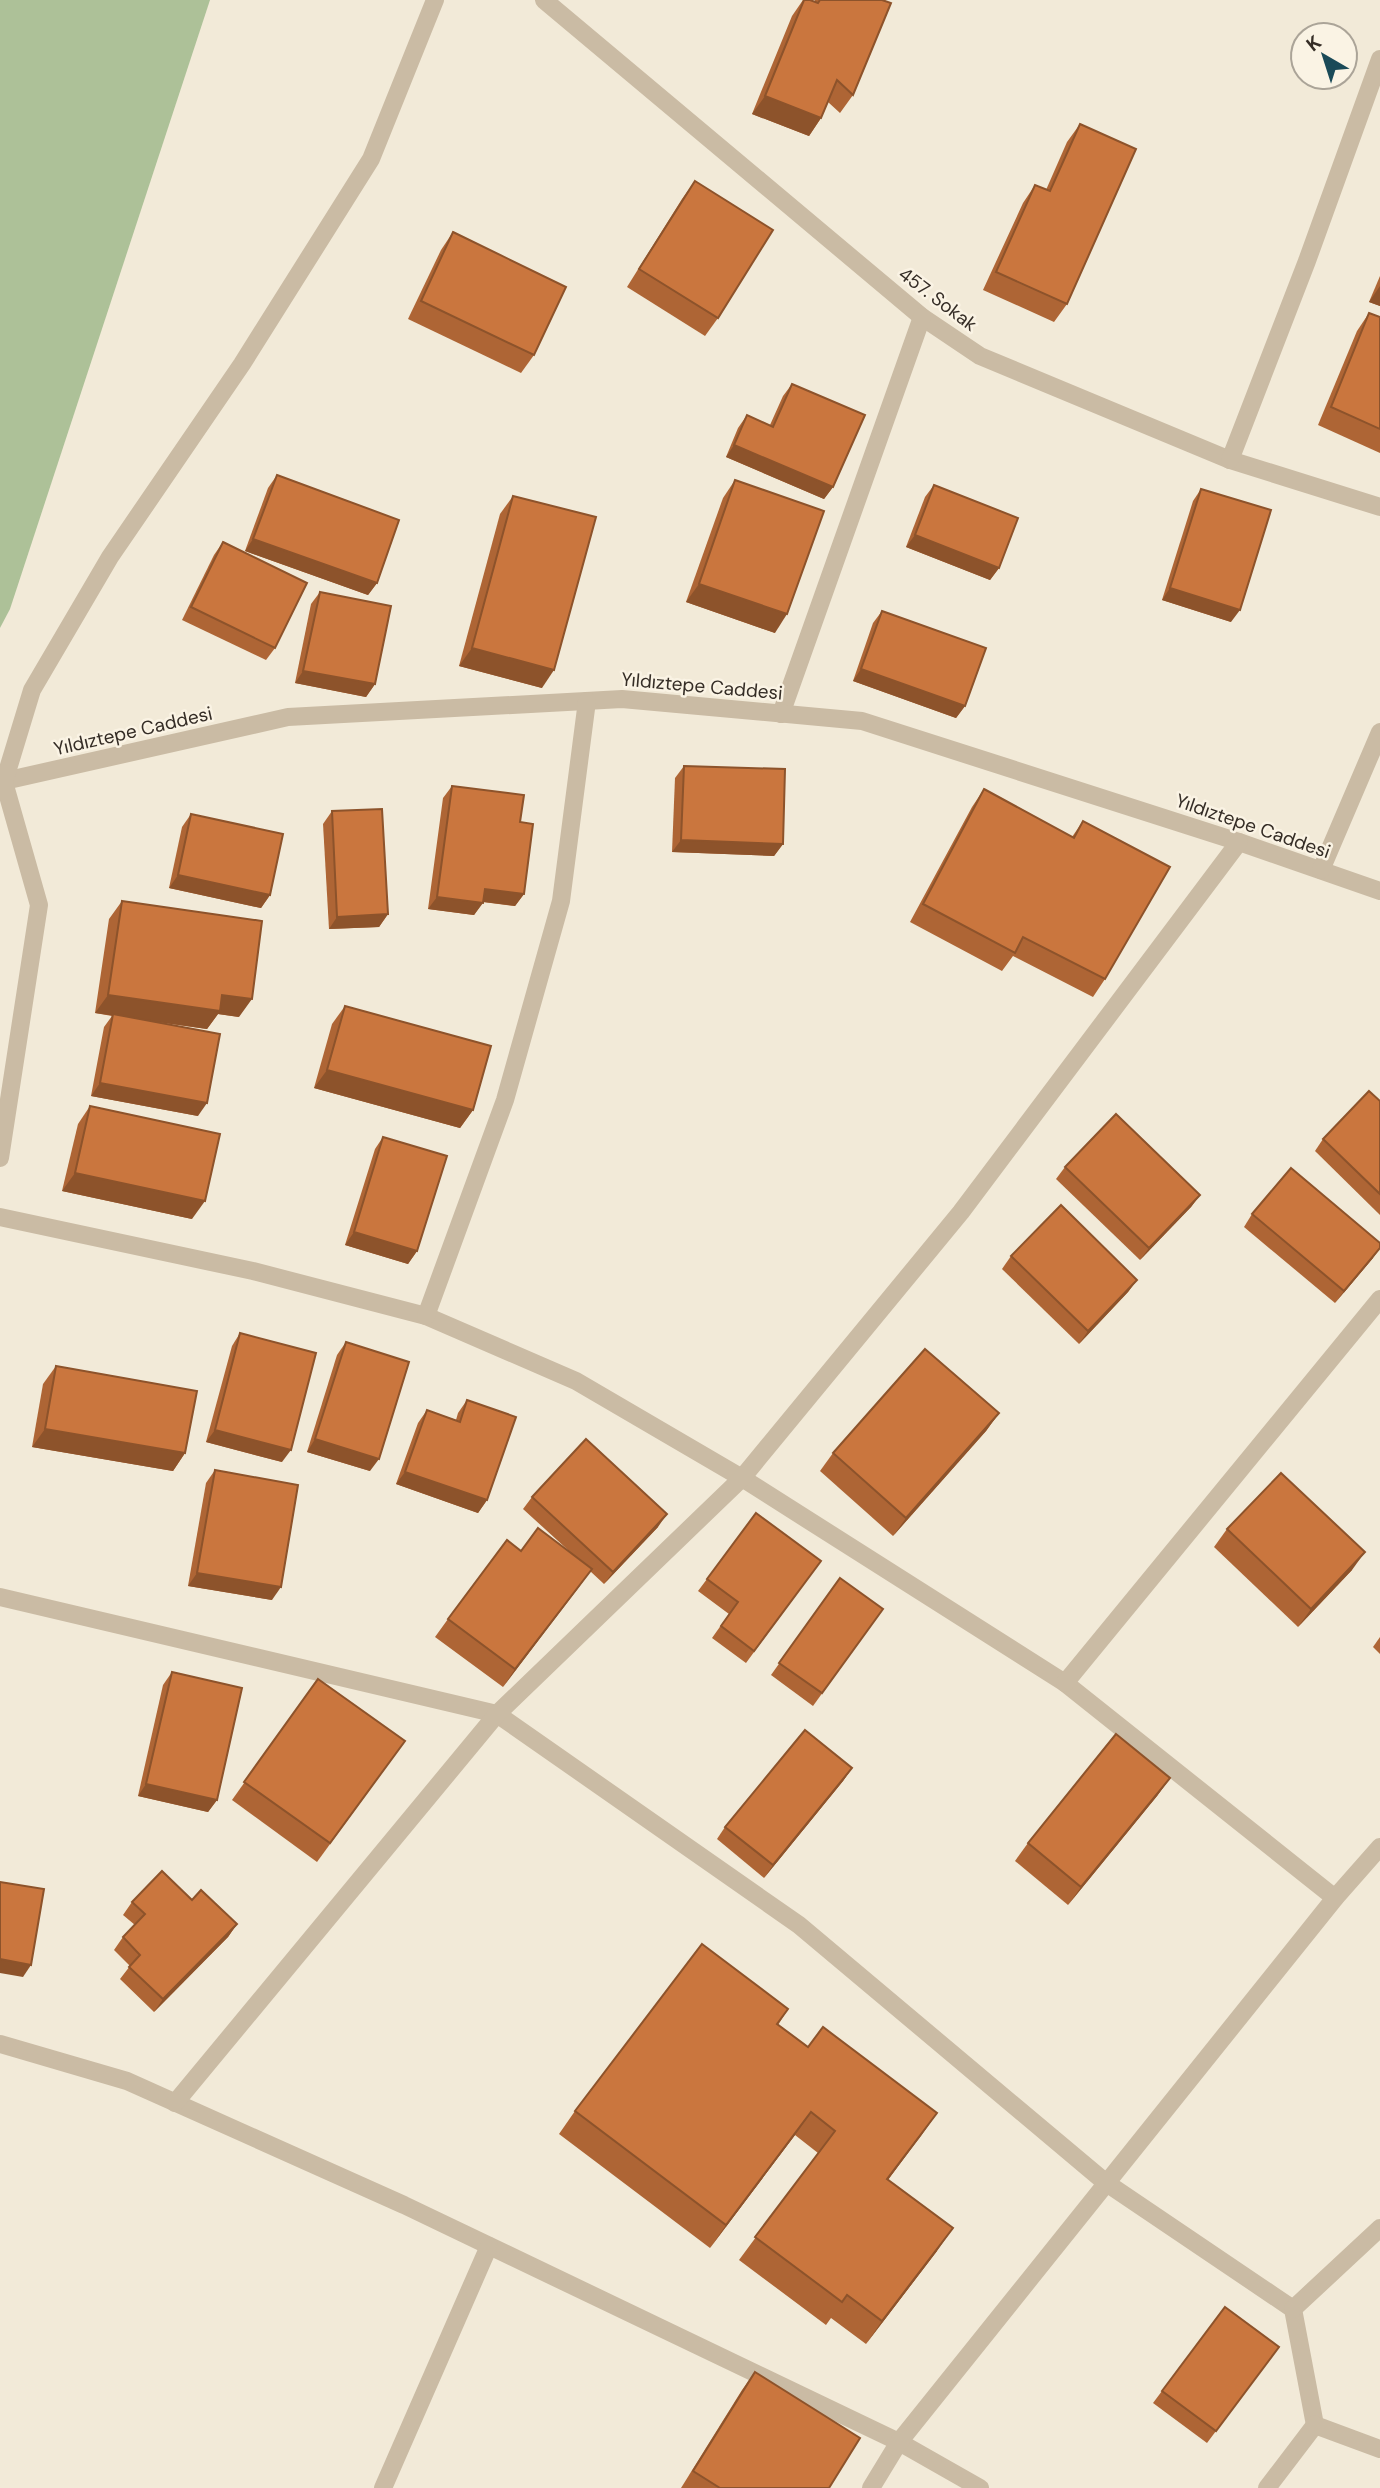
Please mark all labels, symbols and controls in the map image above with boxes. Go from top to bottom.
north arrow [1289,21,1359,91]
text: K [1301,30,1326,57]
street label: 457. Sokak [894,261,983,337]
street label: Yıldıztepe Caddesi [620,666,784,706]
street label: Yıldıztepe Caddesi [51,701,215,761]
street label: Yıldıztepe Caddesi [1172,788,1334,864]

